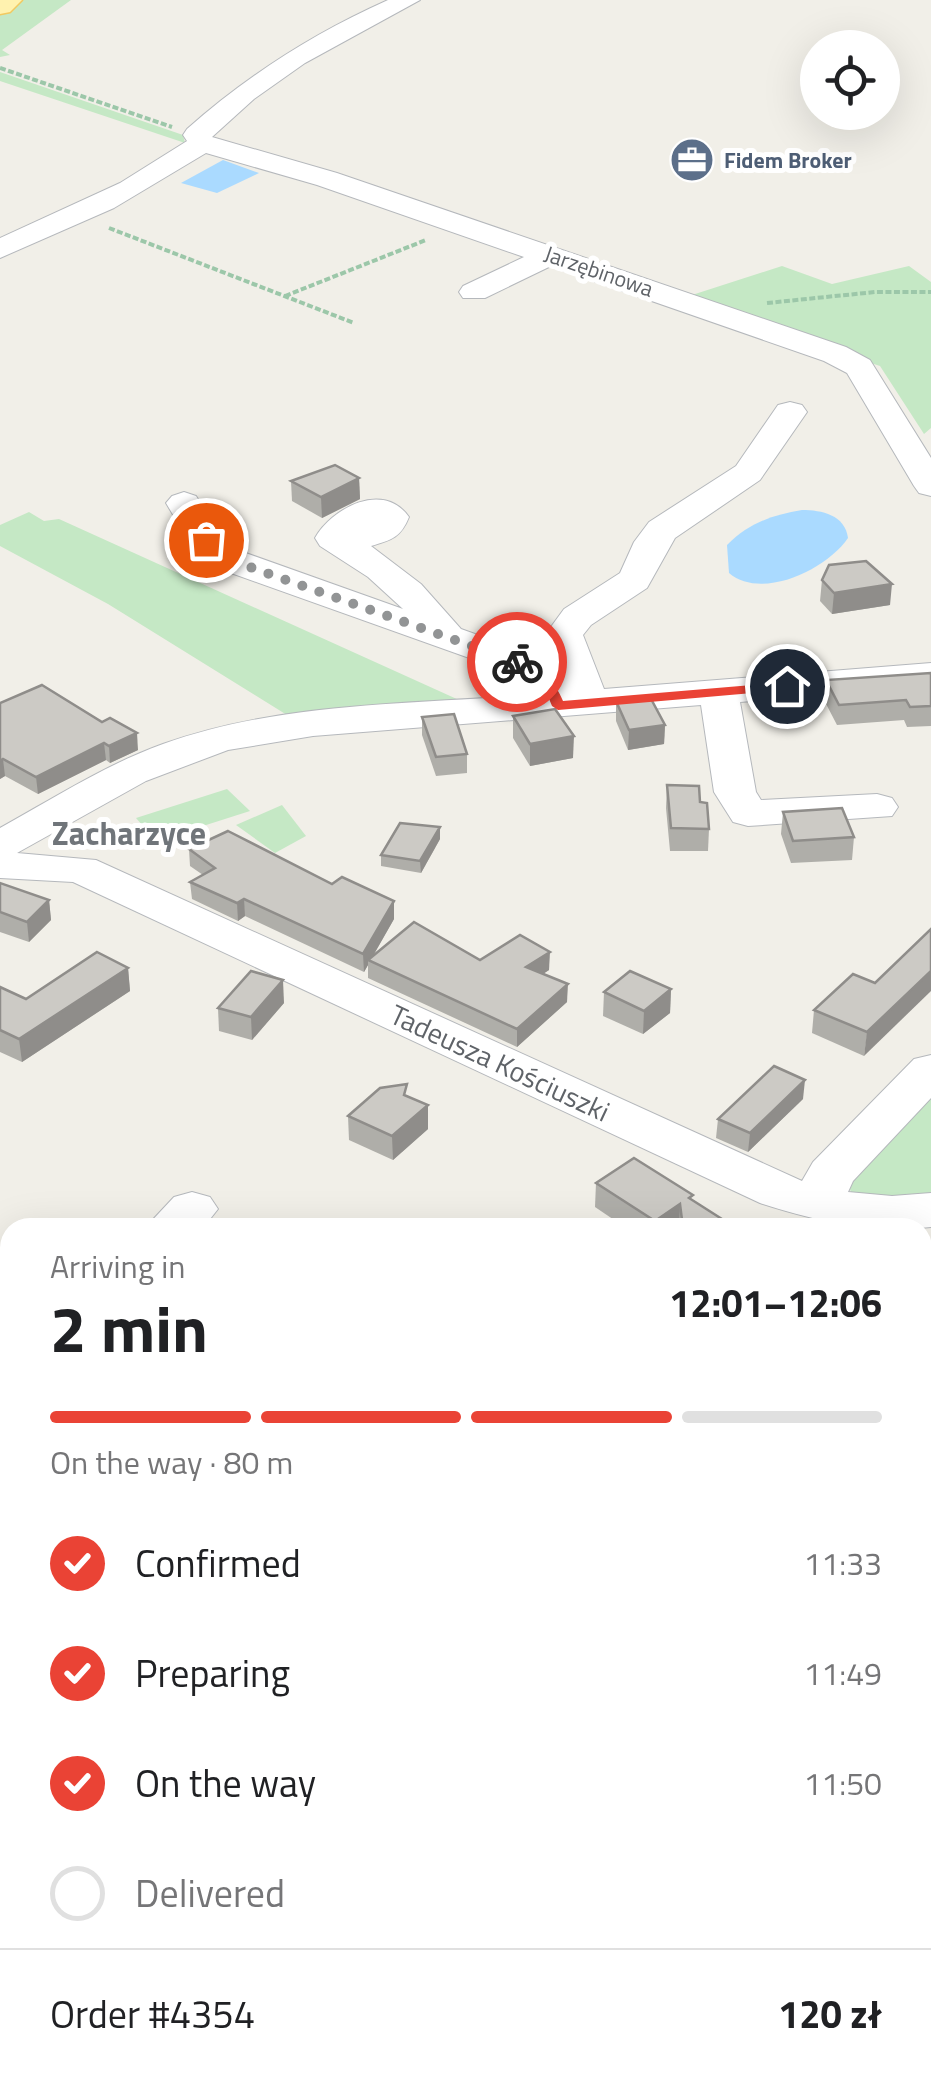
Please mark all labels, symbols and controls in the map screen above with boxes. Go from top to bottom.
map controls [800,30,900,130]
button: locate [800,30,900,130]
office icon: Fidem Broker [669,137,715,183]
place label: Fidem Broker [724,143,852,177]
street label: Jarzębinowa [540,236,658,306]
pin [164,498,249,583]
icon: bag [179,513,234,568]
courier [467,612,567,712]
icon: bike [490,635,545,690]
pin [745,644,830,729]
icon: home [760,659,815,714]
district label: Zacharzyce [52,809,206,857]
street label: Tadeusza Kościuszki [383,993,617,1132]
text: Arriving in [50,1242,186,1290]
text: 12:01–12:06 [669,1274,882,1332]
text: 2 min [50,1278,208,1377]
text: On the way · 80 m [50,1438,293,1486]
text: Confirmed [135,1534,301,1592]
icon: check [50,1536,105,1591]
text: 11:33 [803,1539,882,1587]
text: Preparing [135,1644,290,1702]
icon: check [50,1646,105,1701]
text: 11:49 [803,1649,882,1697]
text: On the way [135,1754,316,1812]
icon: check [50,1756,105,1811]
text: 11:50 [803,1759,882,1807]
text: Delivered [135,1864,285,1922]
text: Order #4354 [50,1985,255,2043]
text: 120 zł [778,1985,882,2043]

